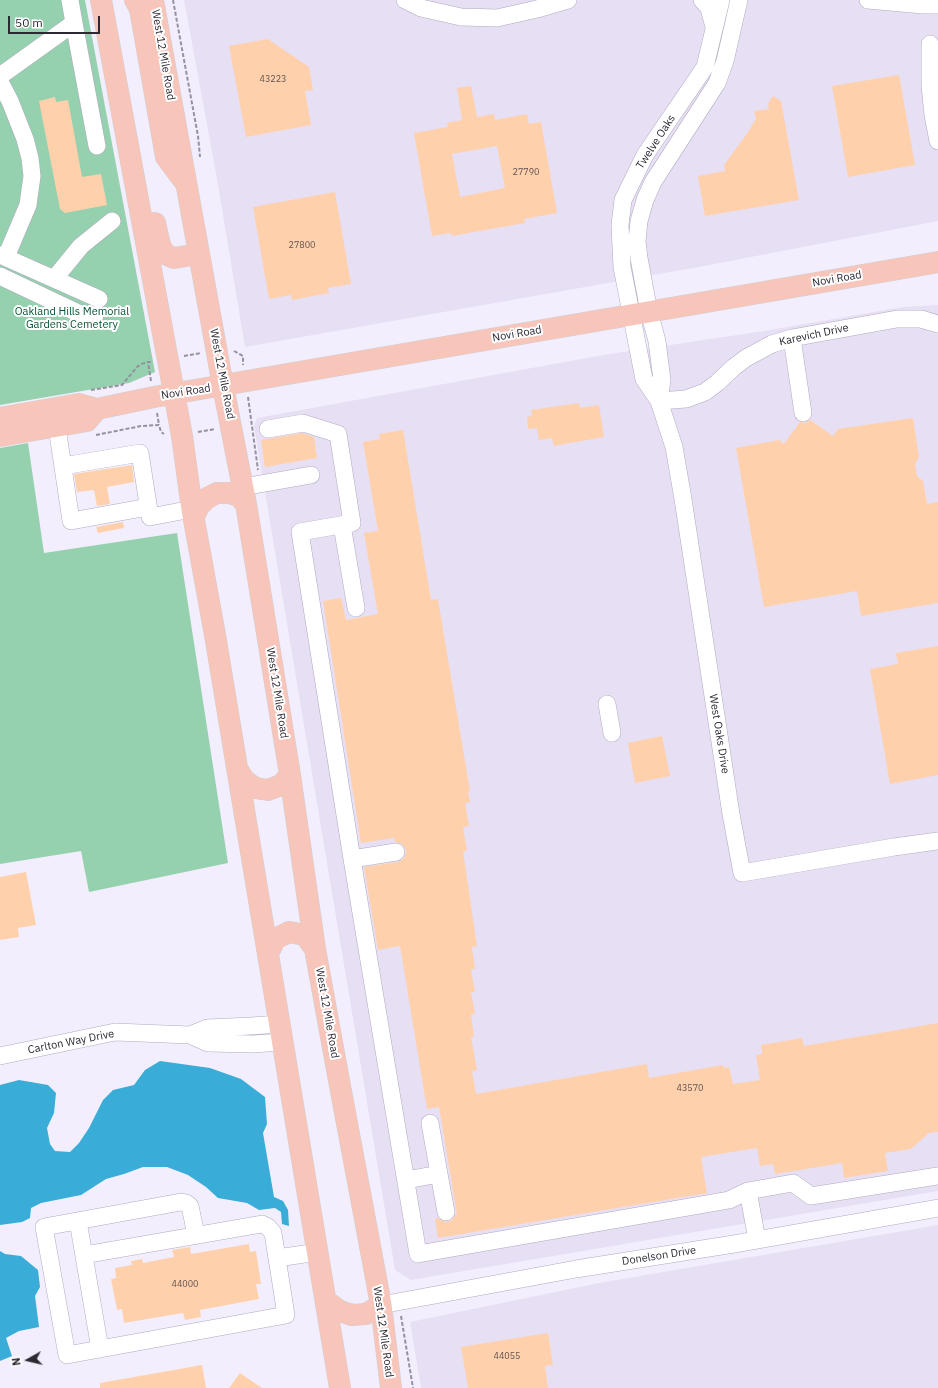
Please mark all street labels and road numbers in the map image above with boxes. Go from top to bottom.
street label: West 12 Mile Road [149,9,177,101]
street label: Twelve Oaks [634,112,678,172]
street label: Novi Road [811,268,863,290]
street label: Karevich Drive [778,321,850,349]
street label: Novi Road [491,323,543,345]
street label: West 12 Mile Road [207,328,237,420]
street label: Novi Road [160,382,212,402]
street label: West 12 Mile Road [263,647,291,739]
street label: West Oaks Drive [706,693,732,775]
street label: West 12 Mile Road [313,967,341,1059]
street label: Carlton Way Drive [27,1027,115,1057]
street label: Donelson Drive [621,1244,697,1268]
street label: West 12 Mile Road [370,1286,396,1378]

